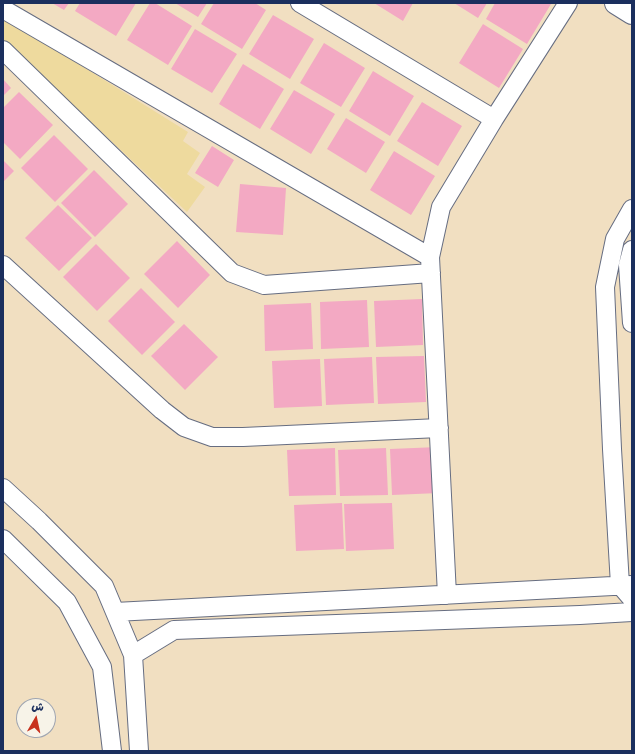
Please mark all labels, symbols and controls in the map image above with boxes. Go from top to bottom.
north arrow [16,698,56,738]
text: ش [31,699,45,714]

